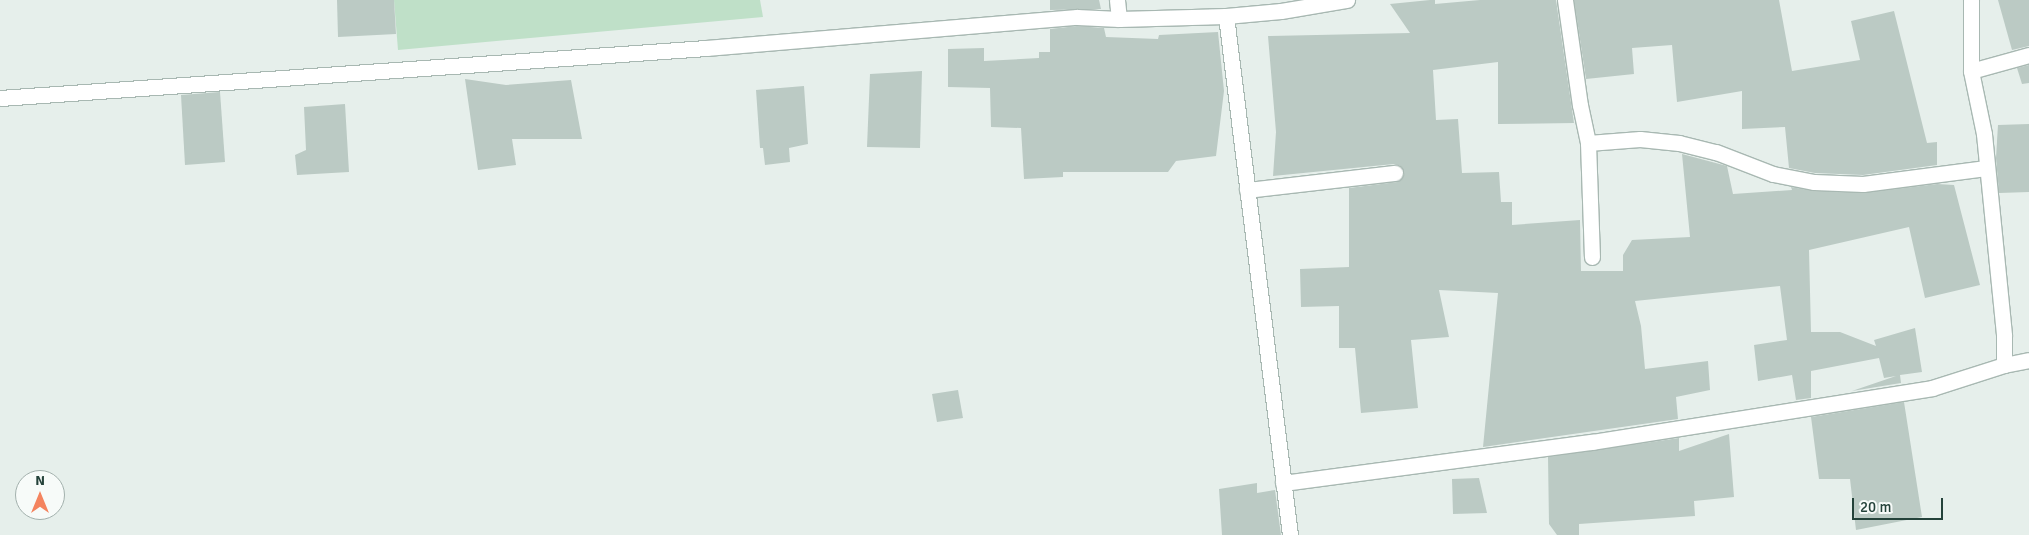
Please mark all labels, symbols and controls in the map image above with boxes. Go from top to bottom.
north arrow [15,470,65,520]
text: N [35,472,45,489]
scale bar [1854,488,1945,520]
text: 20 m [1860,498,1891,516]

